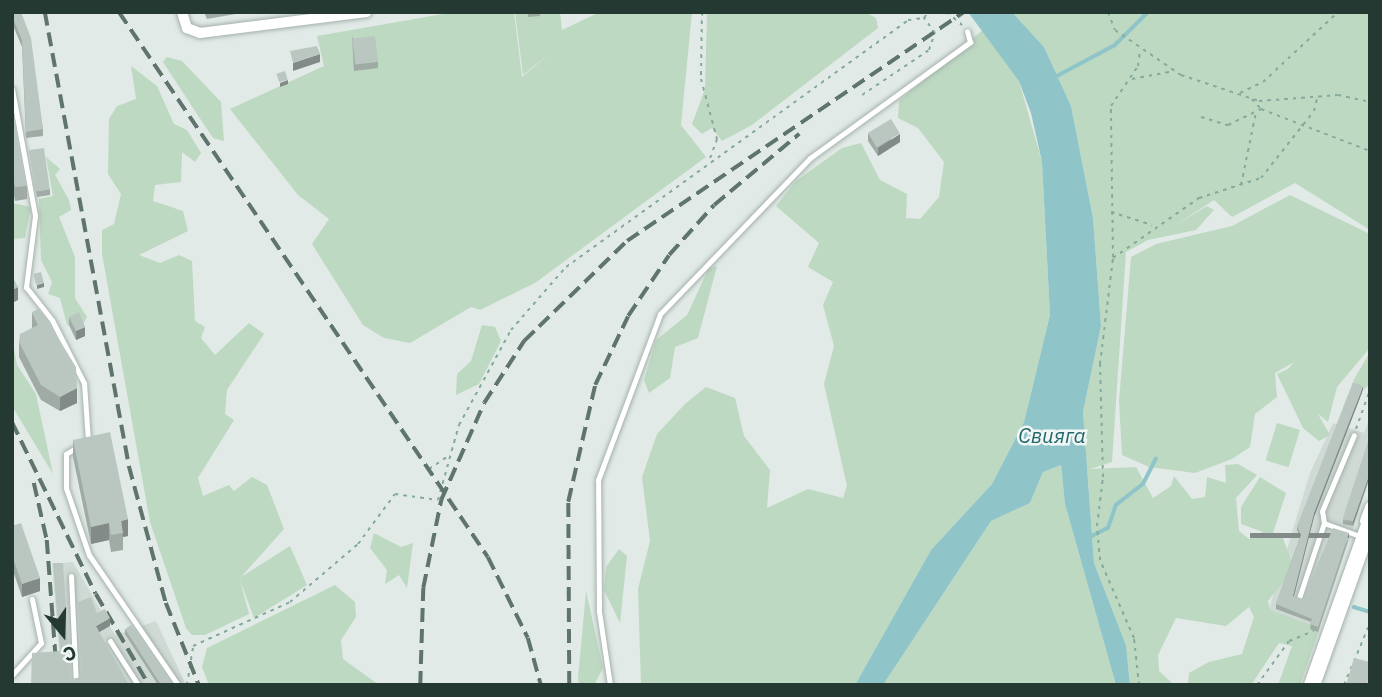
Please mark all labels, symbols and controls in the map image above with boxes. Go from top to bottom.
water label: Свияга [1018,422,1086,448]
north arrow [28,599,98,669]
text: С [60,640,80,667]

